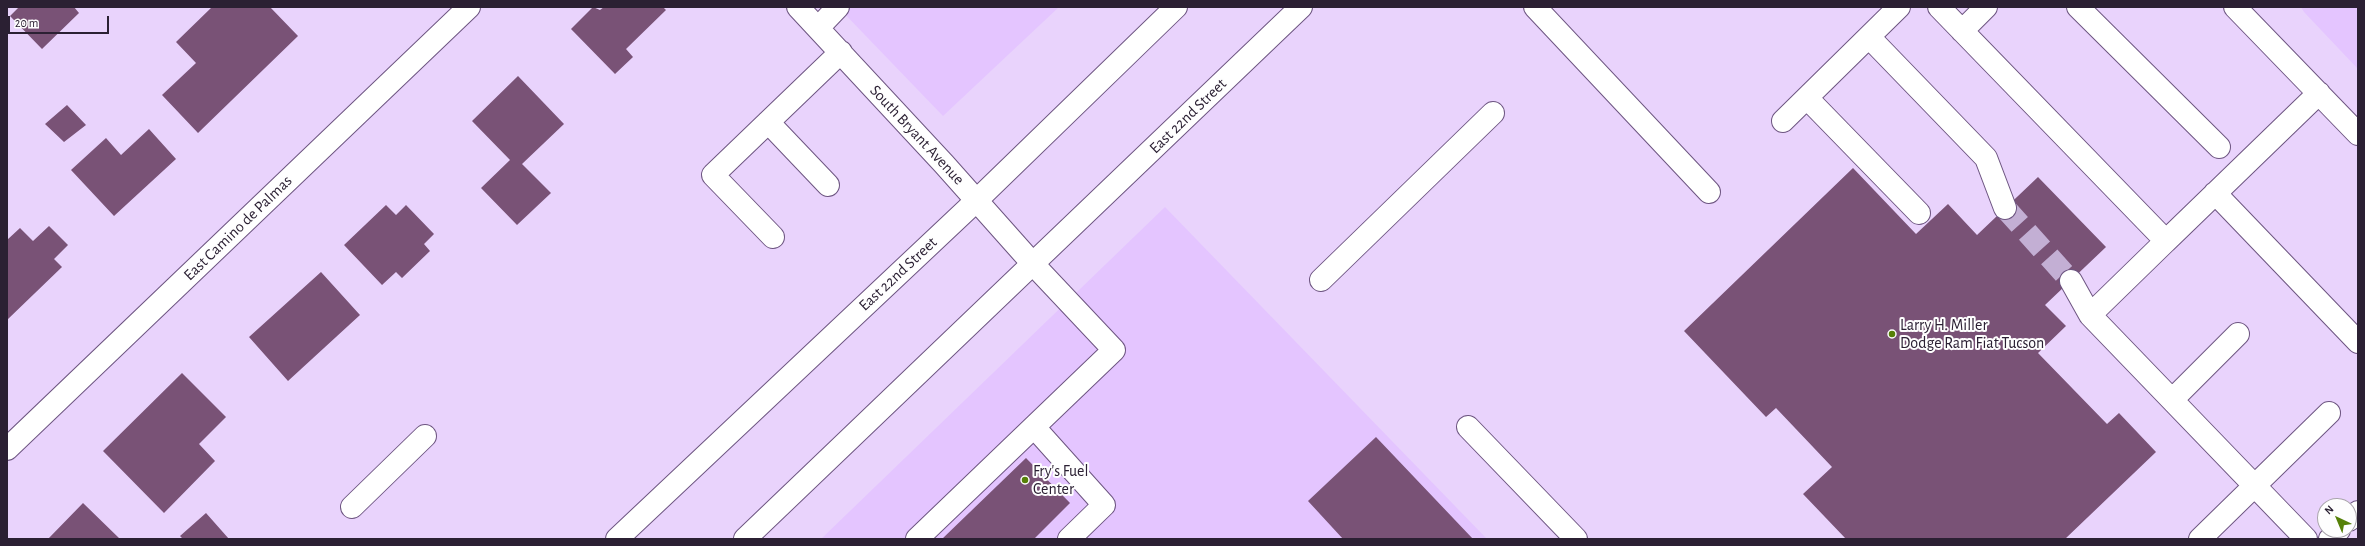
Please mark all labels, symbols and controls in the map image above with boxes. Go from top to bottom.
scale bar [10,8,111,34]
text: 20 m [15,17,38,29]
street label: East 22nd Street [1145,74,1231,158]
street label: South Bryant Avenue [866,81,968,189]
street label: East Camino de Palmas [180,171,296,285]
street label: East 22nd Street [855,233,941,315]
place label: Larry H. Miller Dodge Ram Fiat Tucson [1900,315,2044,353]
marker: Larry H. Miller Dodge Ram Fiat Tucson [1887,329,1897,339]
place label: Fry's Fuel Center [1033,461,1088,499]
marker: Fry's Fuel Center [1020,475,1030,485]
north arrow [2317,498,2357,538]
text: N [2322,503,2336,516]

